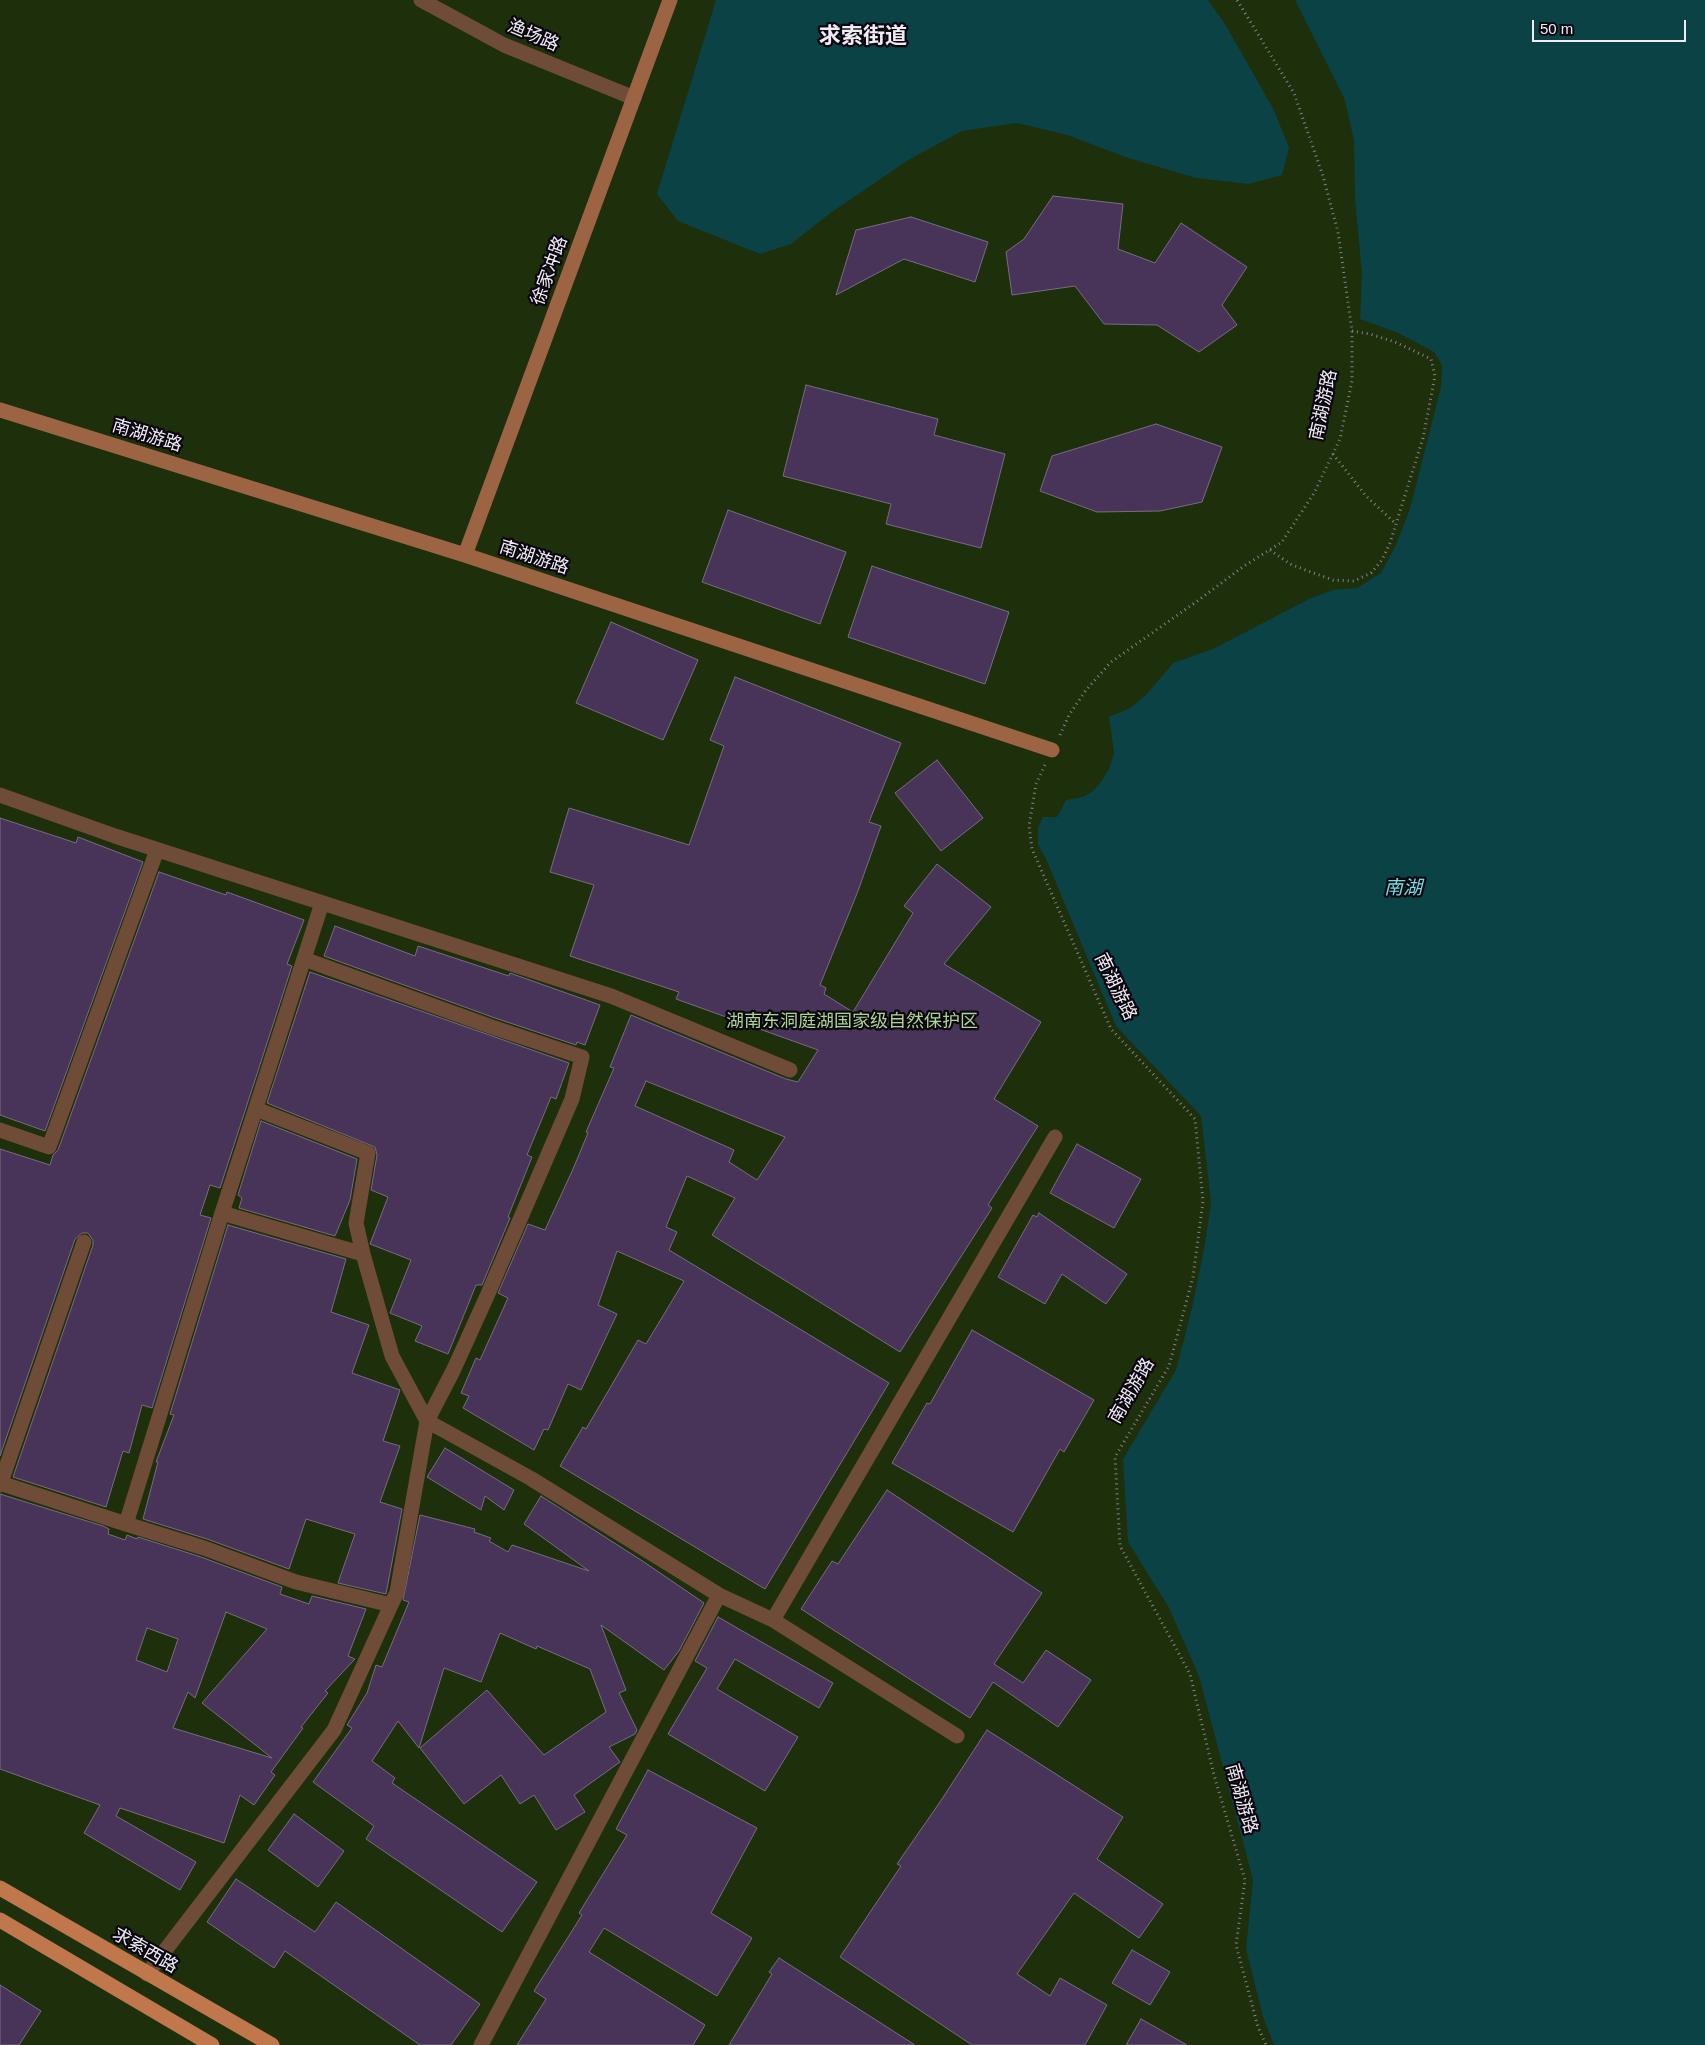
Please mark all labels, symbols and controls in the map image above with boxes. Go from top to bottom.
scale bar [1535,10,1689,42]
street label: 渔场路 [504,16,562,56]
text: 50 m [1540,20,1573,37]
district label: 求索街道 [819,24,907,50]
street label: 徐家冲路 [528,233,572,309]
street label: 南湖游路 [1306,368,1342,442]
street label: 南湖游路 [109,415,185,457]
street label: 南湖游路 [496,537,572,579]
water label: 南湖 [1384,878,1422,900]
street label: 南湖游路 [1090,950,1140,1024]
park label: 湖南东洞庭湖国家级自然保护区 [726,1011,978,1033]
street label: 南湖游路 [1105,1354,1159,1428]
street label: 南湖游路 [1221,1761,1261,1837]
street label: 求索西路 [108,1924,182,1978]

